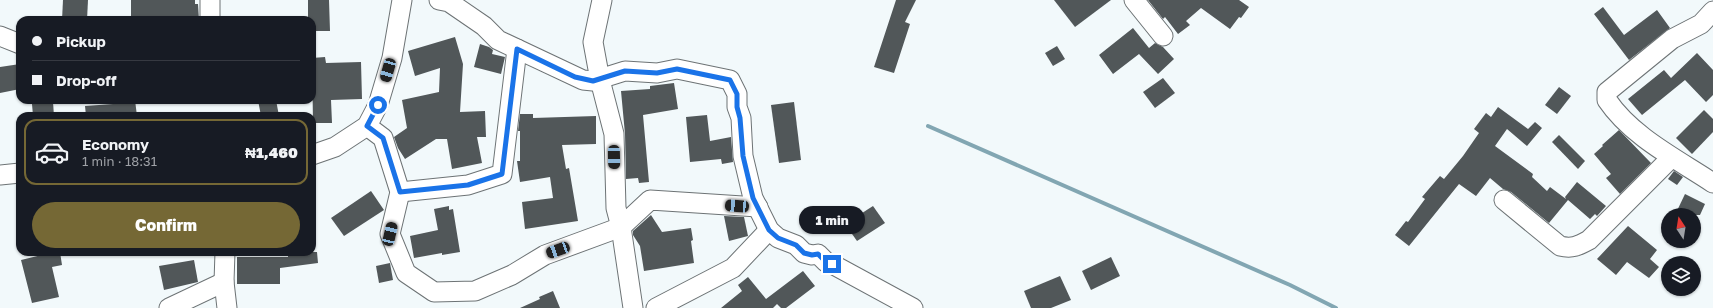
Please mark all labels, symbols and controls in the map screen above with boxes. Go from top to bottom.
text: Pickup [56,32,106,50]
car [379,57,397,83]
text: Drop-off [56,71,116,89]
route start [369,96,387,114]
icon: car [34,134,70,170]
text: Economy [82,135,149,153]
text: ₦1,460 [245,143,298,161]
car [608,145,620,169]
text: 1 min · 18:31 [82,153,157,169]
car [725,199,749,213]
button: Confirm [32,202,300,248]
callout: 1 min [799,206,865,234]
north arrow [1661,208,1701,248]
map controls [1661,208,1701,296]
text: 1 min [815,212,849,228]
car [381,221,399,247]
car [545,240,571,260]
route end [823,255,841,273]
button: layers [1661,256,1701,296]

